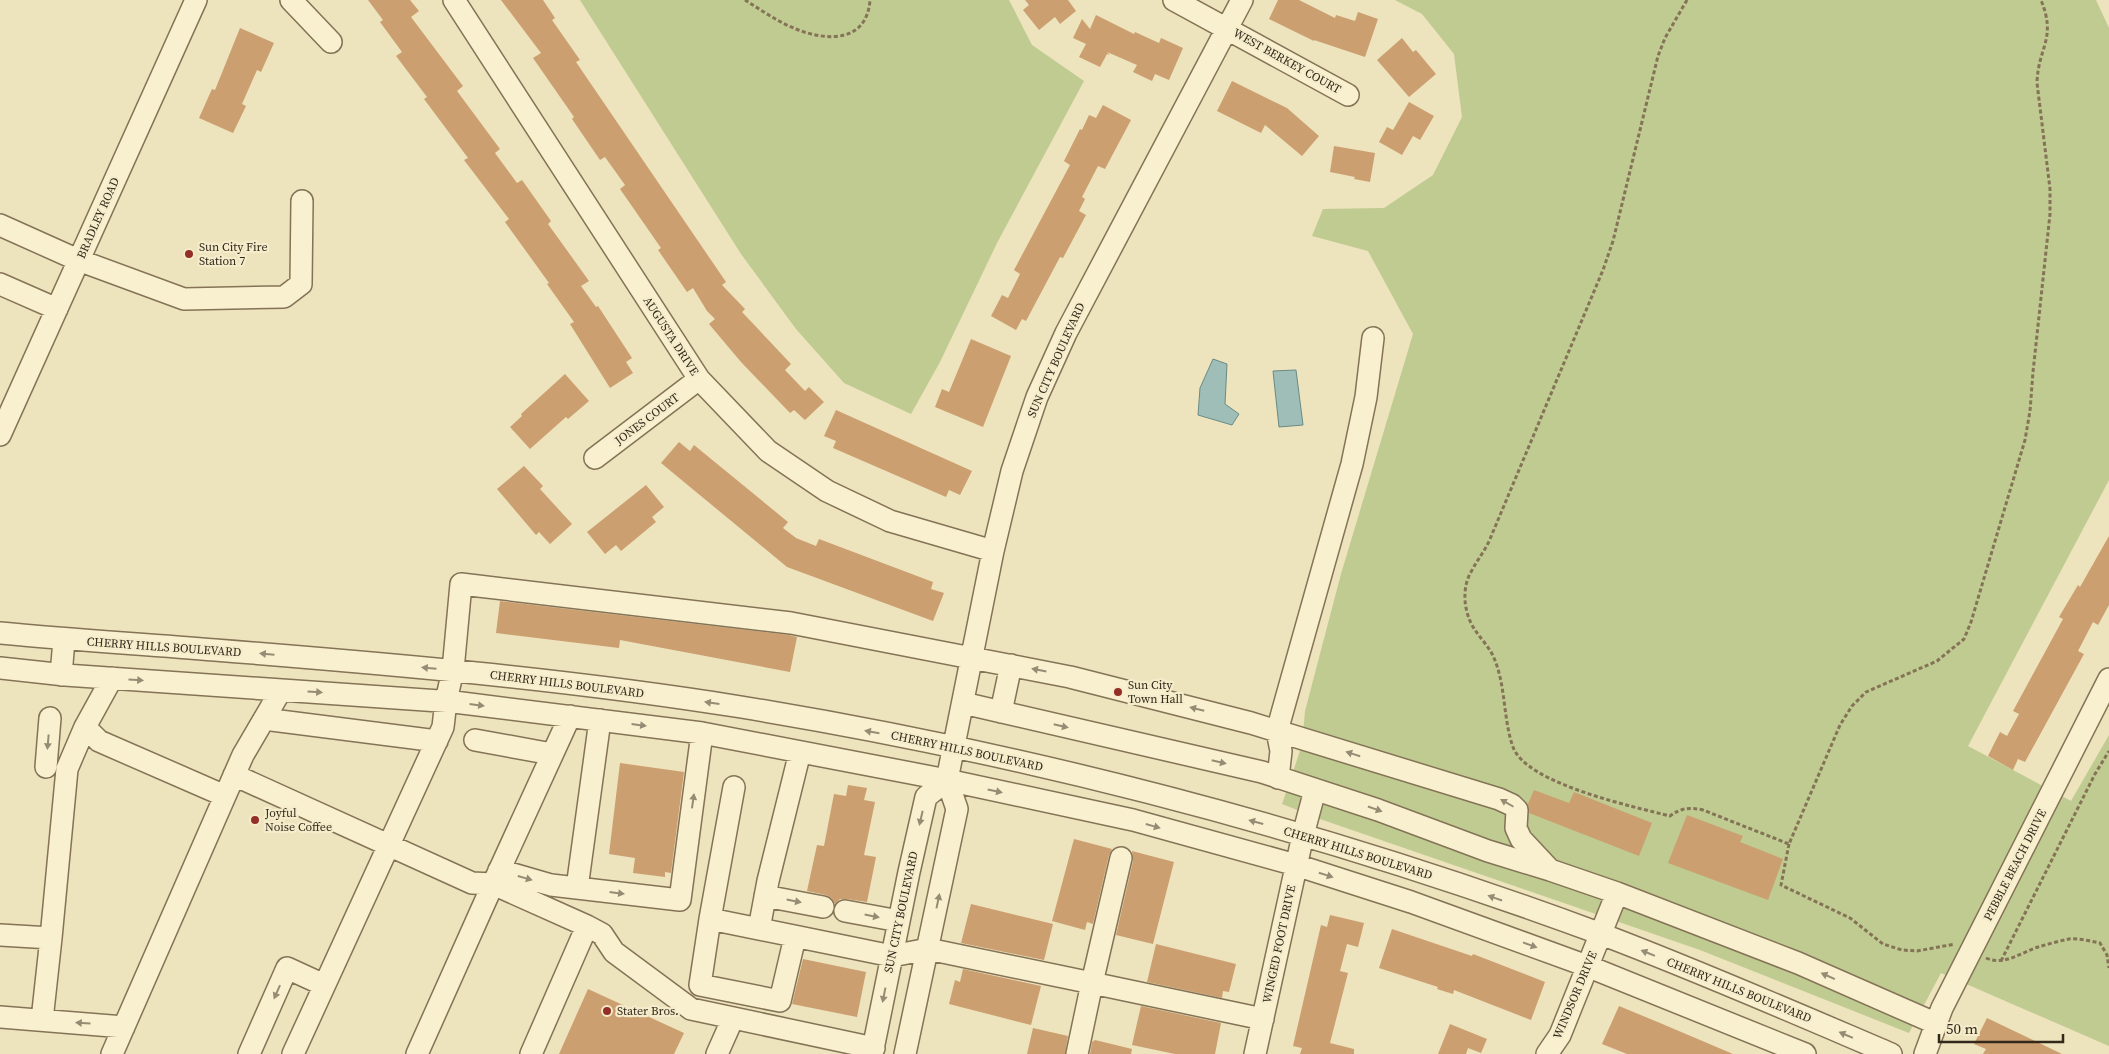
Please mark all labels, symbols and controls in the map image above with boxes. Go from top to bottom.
street label: WEST BERKEY COURT [1230,25,1344,98]
street label: BRADLEY ROAD [73,175,123,261]
place label: Sun City Fire Station 7 [199,239,268,269]
marker: Sun City Fire Station 7 [183,248,195,260]
street label: AUGUSTA DRIVE [640,294,702,378]
street label: SUN CITY BOULEVARD [1023,300,1089,420]
street label: JONES COURT [611,389,683,449]
street label: CHERRY HILLS BOULEVARD [86,634,242,660]
one-way arrow [259,650,275,658]
one-way arrow [421,664,437,672]
one-way arrow [1030,666,1046,674]
street label: CHERRY HILLS BOULEVARD [489,667,645,701]
one-way arrow [128,676,144,684]
place label: Sun City Town Hall [1128,677,1183,707]
marker: Sun City Town Hall [1112,686,1124,698]
one-way arrow [308,689,324,697]
one-way arrow [703,699,719,707]
one-way arrow [470,701,486,709]
one-way arrow [1189,705,1204,713]
one-way arrow [631,721,647,729]
one-way arrow [1054,722,1069,730]
one-way arrow [863,727,879,735]
street label: CHERRY HILLS BOULEVARD [890,727,1044,775]
one-way arrow [44,734,52,750]
one-way arrow [1345,750,1360,758]
one-way arrow [1212,758,1227,766]
one-way arrow [987,787,1003,795]
one-way arrow [689,793,697,809]
one-way arrow [1501,799,1514,808]
place label: Joyful Noise Coffee [264,805,332,835]
one-way arrow [1368,805,1383,813]
street label: PEBBLE BEACH DRIVE [1980,806,2050,924]
one-way arrow [917,811,925,826]
marker: Joyful Noise Coffee [249,814,261,826]
one-way arrow [1249,818,1264,826]
one-way arrow [1146,822,1161,830]
street label: CHERRY HILLS BOULEVARD [1282,823,1434,883]
street label: SUN CITY BOULEVARD [880,850,922,974]
one-way arrow [1319,871,1334,879]
one-way arrow [518,874,533,882]
street label: WINGED FOOT DRIVE [1259,883,1299,1005]
one-way arrow [609,889,625,897]
one-way arrow [934,892,942,908]
one-way arrow [1487,893,1502,901]
one-way arrow [786,897,801,905]
one-way arrow [864,913,880,921]
one-way arrow [1522,942,1537,949]
street label: WINDSOR DRIVE [1549,949,1601,1041]
one-way arrow [1640,949,1655,956]
street label: CHERRY HILLS BOULEVARD [1664,954,1814,1026]
one-way arrow [1821,972,1835,980]
one-way arrow [272,985,280,999]
one-way arrow [880,987,888,1002]
place label: Stater Bros. [617,1003,679,1019]
marker: Stater Bros. [601,1005,613,1017]
scale bar [1939,1012,2063,1044]
text: 50 m [1946,1018,1978,1039]
one-way arrow [75,1019,91,1027]
one-way arrow [1838,1031,1853,1039]

